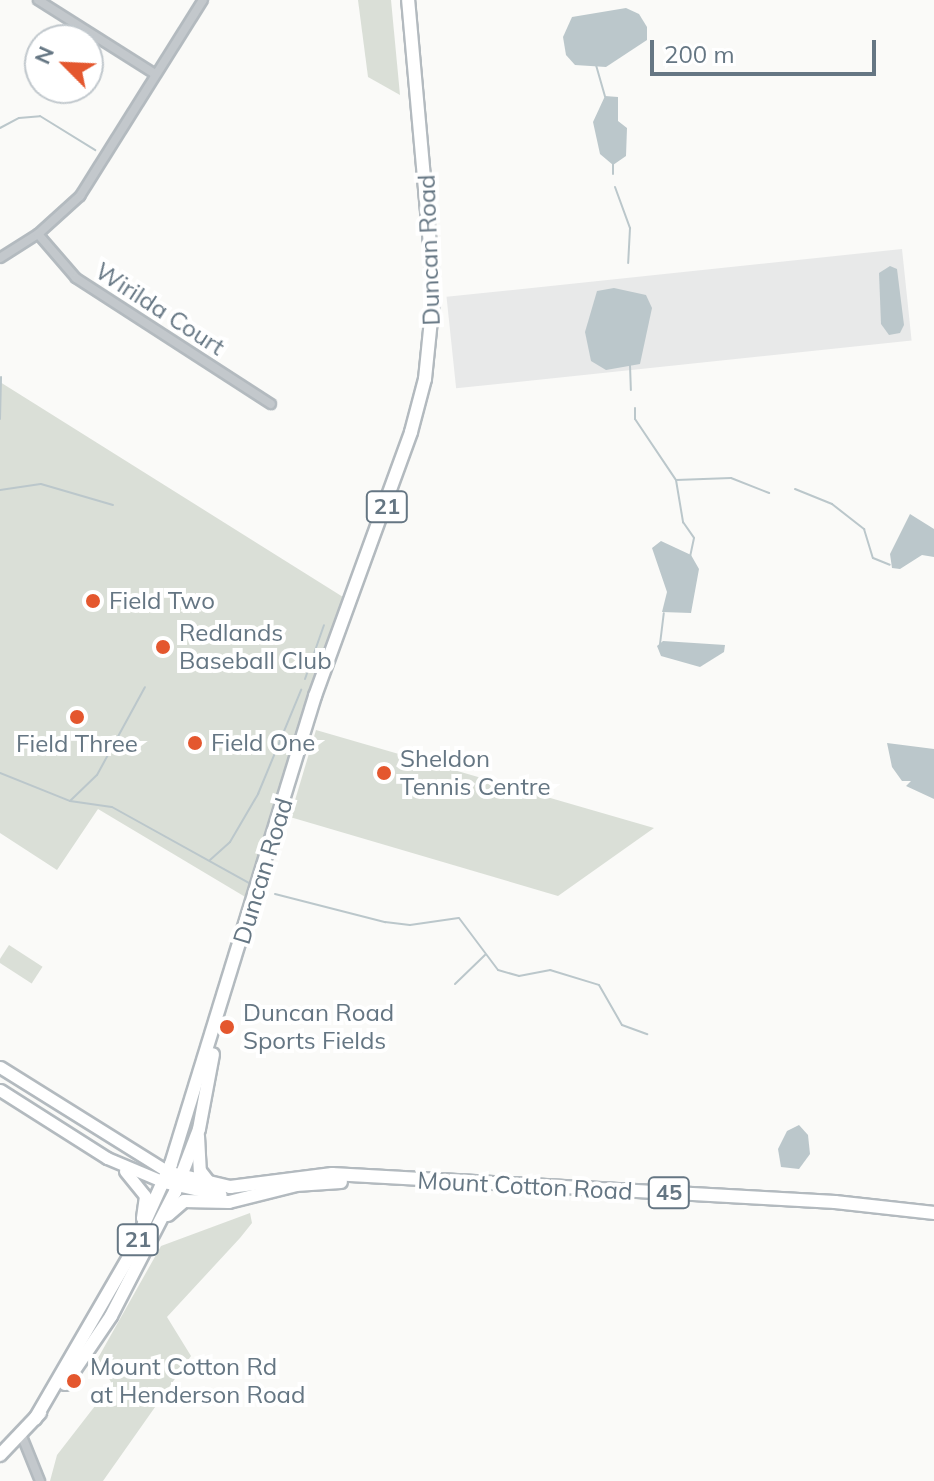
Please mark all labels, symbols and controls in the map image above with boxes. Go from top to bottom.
north arrow [24,24,104,104]
scale bar [654,24,880,74]
text: 200 m [664,39,735,69]
text: N [28,42,60,68]
street label: Duncan Road [412,174,446,326]
street label: Wirilda Court [90,256,230,362]
road number: 21 [365,489,409,525]
place label: Field Two [109,587,215,615]
marker: Field Two [84,592,102,610]
place label: Redlands Baseball Club [179,619,332,675]
marker: Redlands Baseball Club [154,638,172,656]
marker: Field Three [68,708,86,726]
place label: Field One [211,729,315,757]
place label: Field Three [16,730,138,758]
marker: Field One [186,734,204,752]
place label: Sheldon Tennis Centre [400,745,550,801]
marker: Sheldon Tennis Centre [375,764,393,782]
street label: Duncan Road [227,794,299,948]
place label: Duncan Road Sports Fields [243,999,394,1055]
marker: Duncan Road Sports Fields [218,1018,236,1036]
street label: Mount Cotton Road [417,1166,633,1206]
road number: 45 [647,1175,691,1211]
road number: 21 [116,1222,160,1258]
place label: Mount Cotton Rd at Henderson Road [90,1353,305,1409]
marker: Mount Cotton Rd at Henderson Road [65,1372,83,1390]

